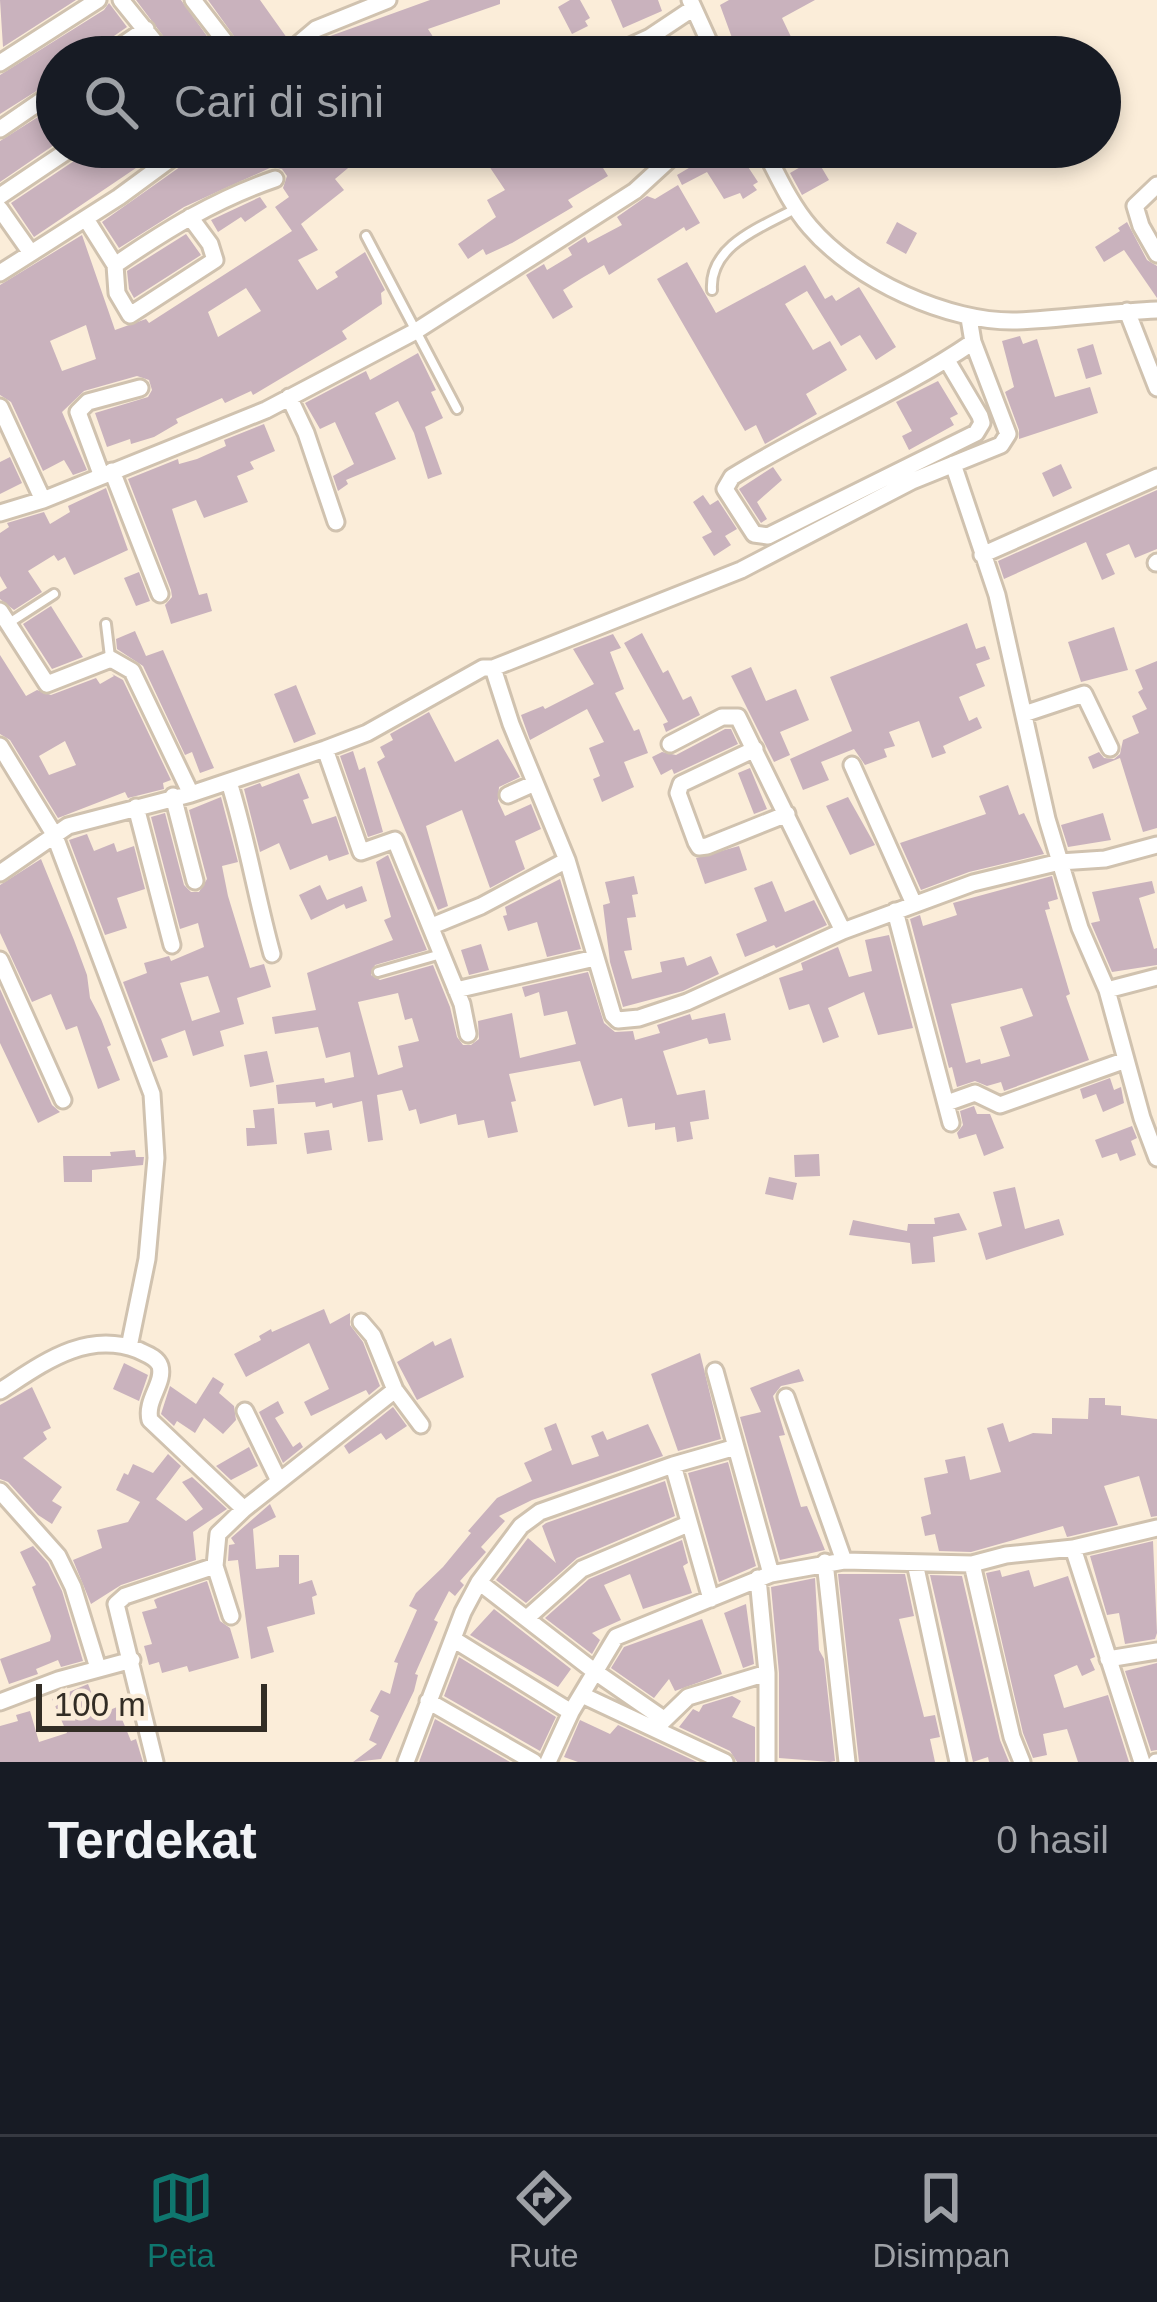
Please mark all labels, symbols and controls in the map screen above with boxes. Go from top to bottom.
search box [36,36,1121,168]
icon: search [78,69,144,135]
text: Cari di sini [174,76,384,127]
scale bar [36,1678,267,1731]
text: 100 m [54,1686,146,1723]
text: Terdekat [48,1812,257,1869]
text: 0 hasil [996,1818,1109,1861]
tab: Peta [147,2165,215,2275]
tab: Rute [509,2165,579,2275]
tab: Disimpan [872,2165,1010,2275]

